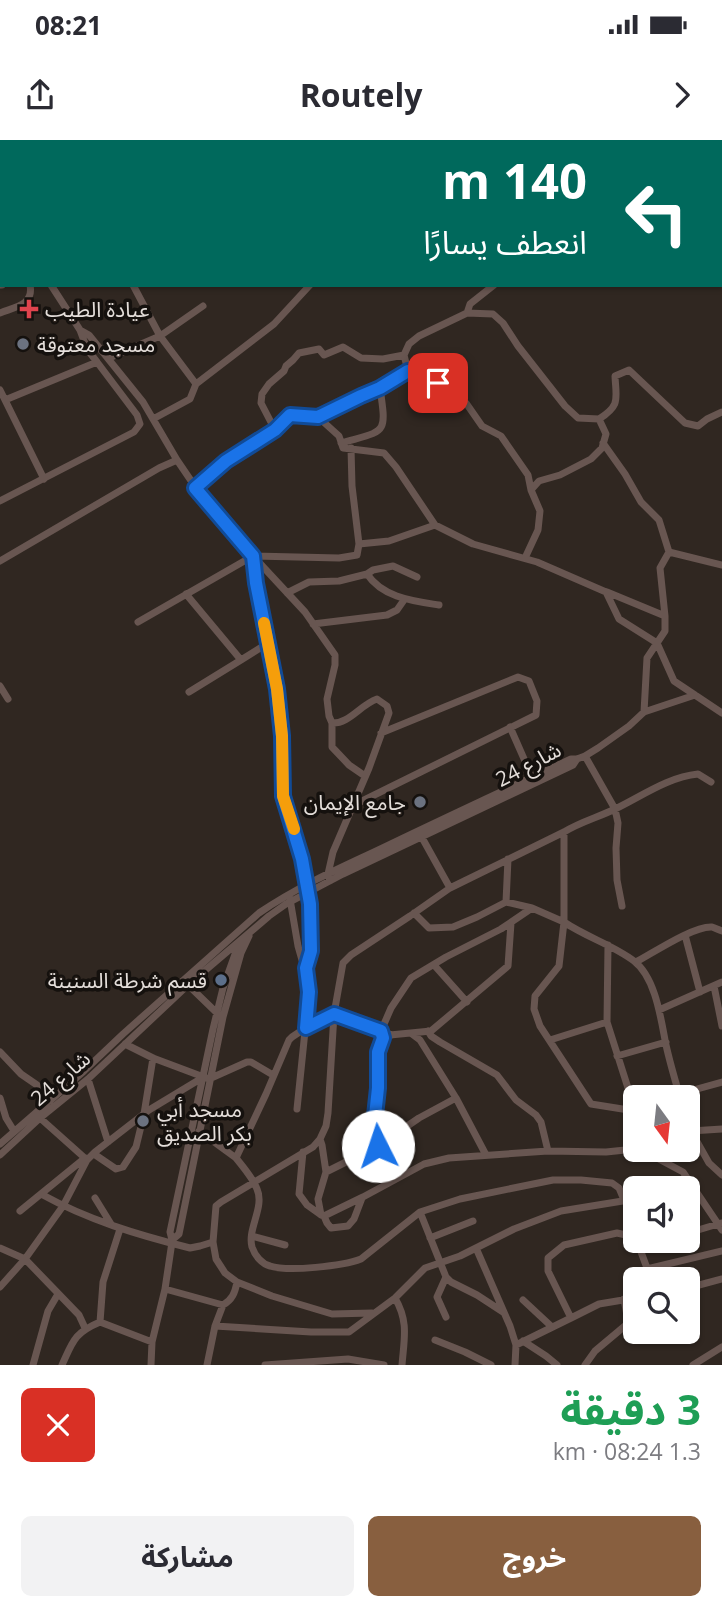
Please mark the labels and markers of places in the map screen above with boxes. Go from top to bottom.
place label: عيادة الطيب [45,295,150,323]
marker: عيادة الطيب [19,299,39,319]
place label: مسجد معتوقة [37,330,155,358]
marker: مسجد معتوقة [15,336,31,352]
pin [408,353,468,413]
place label: جامع الإيمان [304,788,406,818]
marker: جامع الإيمان [412,794,428,810]
place label: قسم شرطة السنينة [48,966,207,996]
marker: قسم شرطة السنينة [213,972,229,988]
place label: مسجد أبي بكر الصديق [157,1095,252,1147]
marker: مسجد أبي بكر الصديق [135,1113,151,1129]

